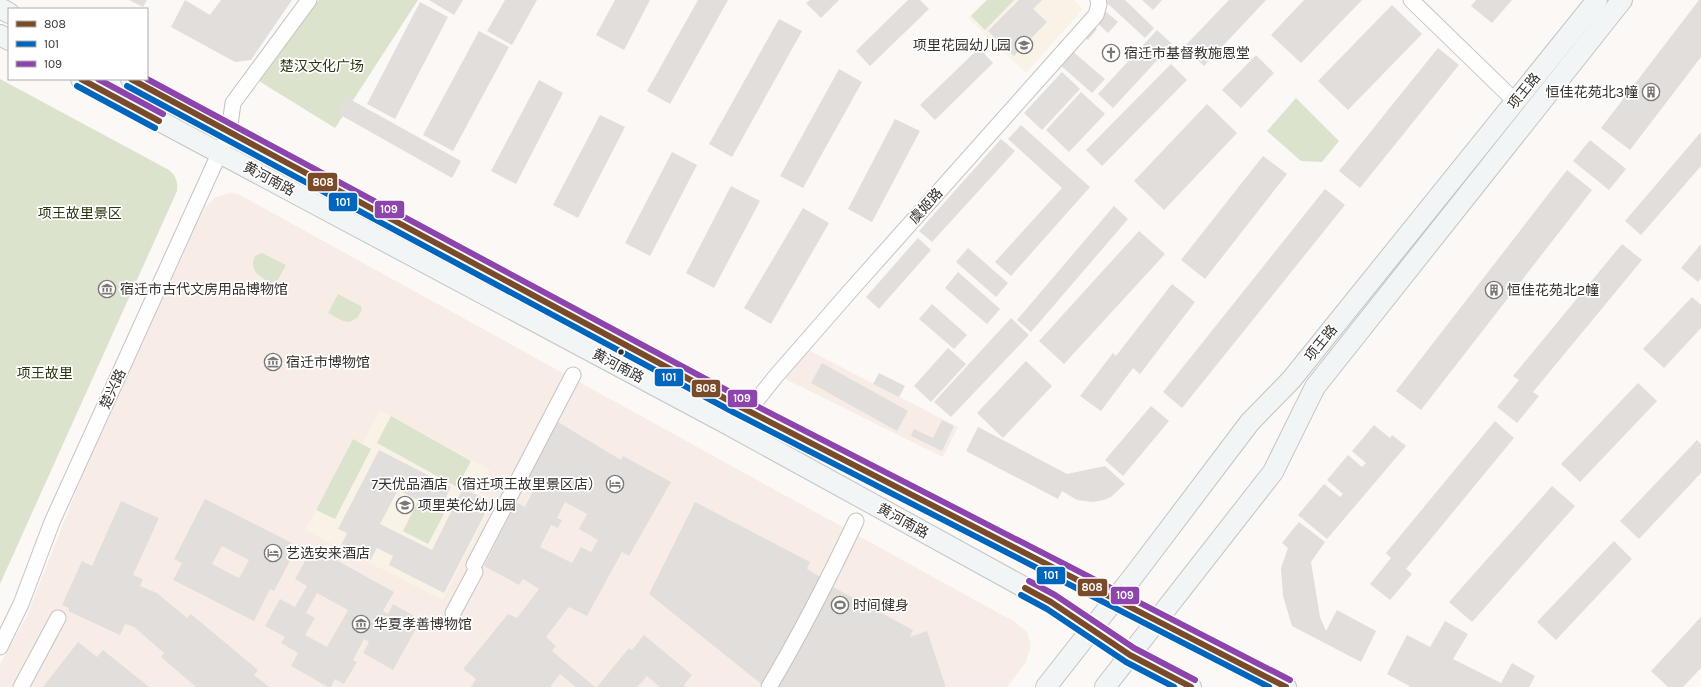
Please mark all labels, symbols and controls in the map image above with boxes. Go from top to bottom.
legend [8,8,148,80]
text: 808 [44,17,66,31]
school or university icon: 项里花园幼儿园 [1014,35,1034,55]
text: 101 [44,37,59,51]
place label: 项里花园幼儿园 [913,37,1011,54]
church icon: 宿迁市基督教施恩堂 [1101,43,1121,63]
place label: 宿迁市基督教施恩堂 [1124,45,1250,62]
text: 109 [44,57,62,71]
park label: 楚汉文化广场 [280,58,364,75]
street label: 项王路 [1504,69,1544,113]
building icon: 恒佳花苑北3幢 [1641,82,1661,102]
place label: 恒佳花苑北3幢 [1546,84,1638,101]
street label: 黄河南路 [240,158,298,200]
line badge: 808 [307,172,338,192]
text: 808 [312,176,334,189]
street label: 虞姬路 [906,185,946,227]
line badge: 101 [328,192,358,212]
text: 101 [336,196,350,209]
line badge: 109 [374,200,405,219]
text: 109 [380,203,398,216]
park label: 项王故里景区 [38,205,122,222]
museum icon: 宿迁市古代文房用品博物馆 [97,279,117,299]
building icon: 恒佳花苑北2幢 [1484,280,1504,300]
place label: 宿迁市古代文房用品博物馆 [120,281,288,298]
place label: 恒佳花苑北2幢 [1507,282,1599,299]
street label: 项王路 [1301,321,1341,365]
street label: 黄河南路 [589,345,647,387]
unlabelled marker [616,347,626,357]
museum icon: 宿迁市博物馆 [263,352,283,372]
place label: 宿迁市博物馆 [286,354,370,371]
park label: 项王故里 [17,365,73,382]
street label: 楚兴路 [96,366,130,412]
line badge: 101 [654,368,684,387]
text: 101 [662,371,676,384]
line badge: 808 [691,379,721,398]
text: 808 [695,382,717,395]
line badge: 109 [727,389,758,408]
text: 109 [733,392,751,405]
hotel icon: 7天优品酒店（宿迁项王故里景区店） [605,474,625,494]
place label: 7天优品酒店（宿迁项王故里景区店） [371,476,602,493]
school or university icon: 项里英伦幼儿园 [395,495,415,515]
place label: 项里英伦幼儿园 [418,497,516,514]
street label: 黄河南路 [874,500,932,542]
hotel icon: 艺选安来酒店 [263,543,283,563]
place label: 艺选安来酒店 [286,545,370,562]
line badge: 101 [1036,566,1066,585]
text: 101 [1044,569,1058,582]
line badge: 808 [1077,578,1108,597]
text: 808 [1081,581,1103,594]
line badge: 109 [1110,586,1140,605]
text: 109 [1116,589,1134,602]
sports icon: 时间健身 [830,595,850,615]
place label: 时间健身 [853,597,909,614]
museum icon: 华夏孝善博物馆 [351,614,371,634]
place label: 华夏孝善博物馆 [374,616,472,633]

